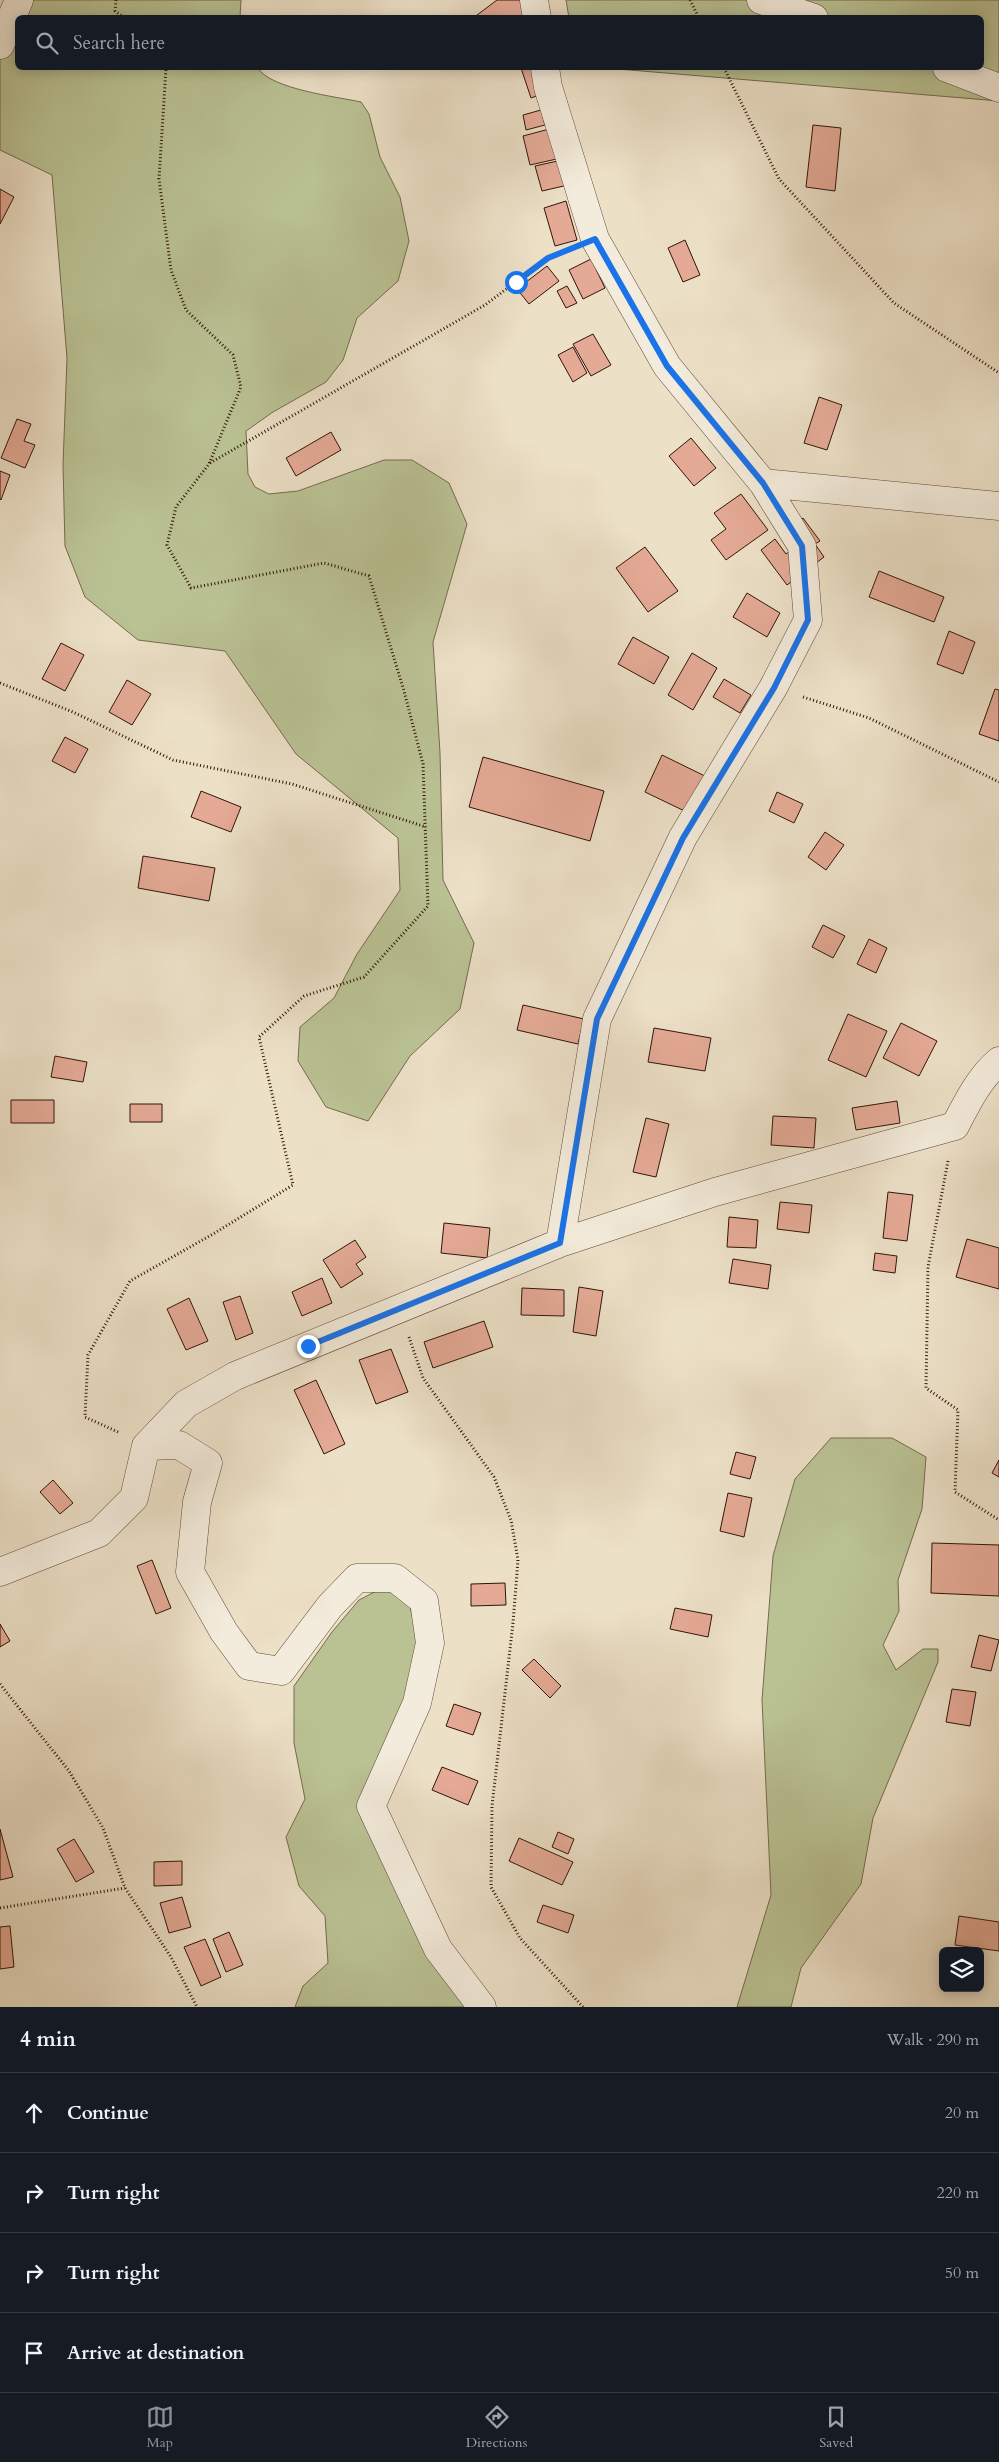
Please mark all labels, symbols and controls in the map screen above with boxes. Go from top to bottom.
search box [15,15,984,70]
icon: search [33,29,61,57]
text: Search here [73,30,165,56]
route start [505,271,528,294]
route end [297,1335,320,1358]
map controls [939,1947,984,1992]
button: layers [939,1947,984,1992]
text: 4 min [20,2025,76,2054]
text: Walk · 290 m [887,2029,979,2051]
icon: ahead [20,2099,48,2127]
text: Continue [67,2100,149,2126]
text: 20 m [945,2102,979,2124]
icon: right [20,2179,48,2207]
text: Turn right [67,2180,159,2206]
text: 220 m [937,2182,979,2204]
icon: right [20,2259,48,2287]
text: Turn right [67,2260,159,2286]
text: 50 m [945,2262,979,2284]
icon: arrive [20,2339,48,2367]
text: Arrive at destination [67,2340,244,2366]
tab: Map [146,2403,174,2452]
tab: Directions [466,2403,527,2452]
tab: Saved [819,2403,853,2452]

